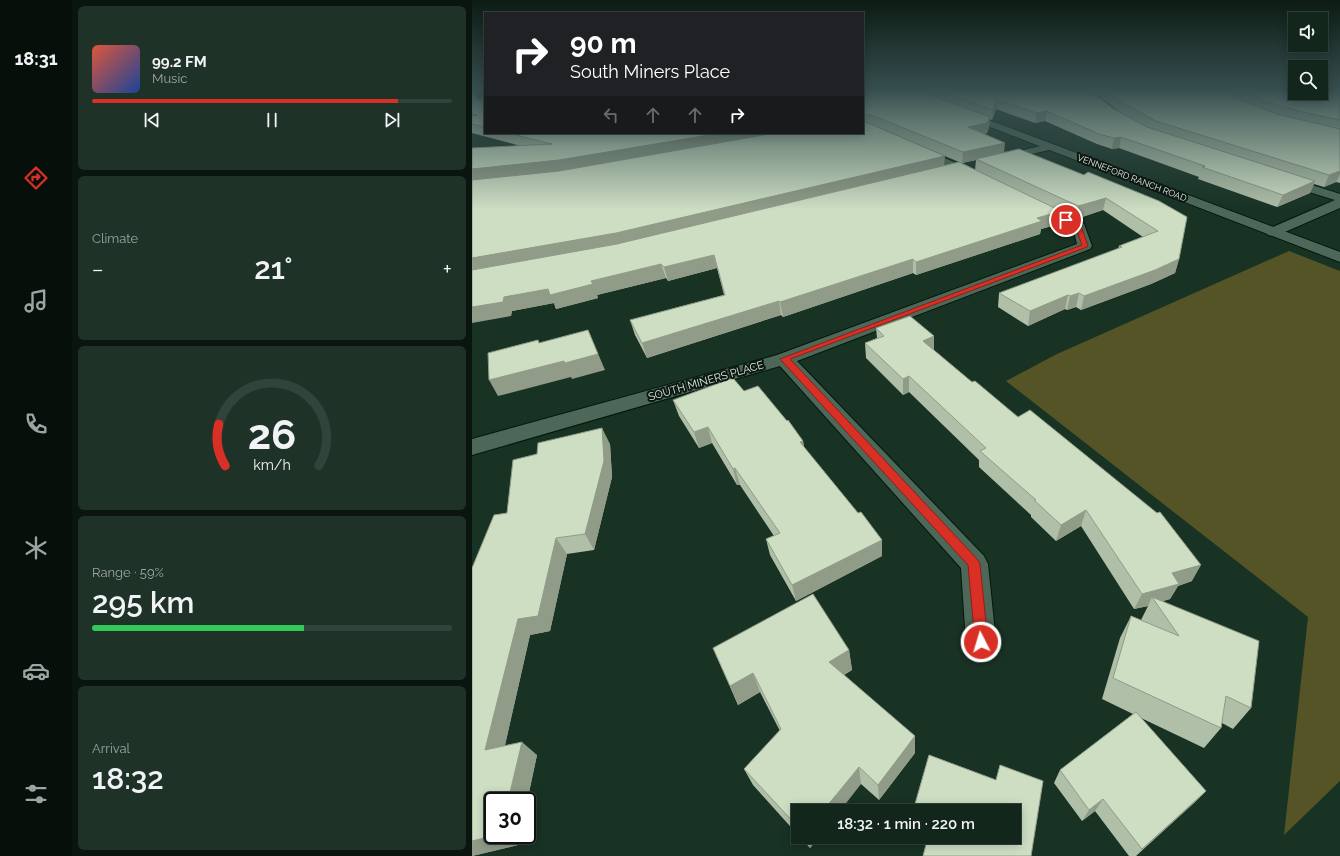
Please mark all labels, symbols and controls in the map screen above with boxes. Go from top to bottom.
map controls [1288,12,1328,100]
button: sound [1288,12,1328,52]
text: 90 m [570,27,636,60]
icon: right [504,28,556,80]
text: 18:31 [14,48,58,69]
text: 99.2 FM [152,53,207,71]
button: search [1288,60,1328,100]
text: South Miners Place [570,61,730,82]
text: Music [152,71,187,86]
icon: left [600,104,622,126]
icon: ahead [642,104,664,126]
icon: ahead [684,104,706,126]
icon: right [726,104,748,126]
icon: previous [141,109,163,131]
icon: pause [261,109,283,131]
icon: next [381,109,403,131]
street label: VENNEFORD RANCH ROAD [1076,152,1189,204]
icon: directions [22,164,50,192]
pin [1049,203,1083,237]
icon: arrive [1055,209,1077,231]
text: Climate [92,231,138,246]
text: 21° [254,251,293,286]
text: − [92,256,104,282]
text: + [443,256,452,282]
icon: music [22,287,50,315]
street label: SOUTH MINERS PLACE [647,358,766,404]
icon: phone [22,410,50,438]
text: 26 [248,410,296,459]
text: km/h [253,457,291,473]
icon: climate [22,534,50,562]
text: Range · 59% [92,565,164,580]
text: 295 km [92,585,194,620]
position arrow [960,621,1002,663]
icon: car [22,657,50,685]
text: Arrival [92,741,130,756]
text: 18:32 [92,761,164,796]
icon: filters [22,780,50,808]
speed limit sign: 30 [484,792,536,844]
text: 18:32 · 1 min · 220 m [837,815,975,833]

